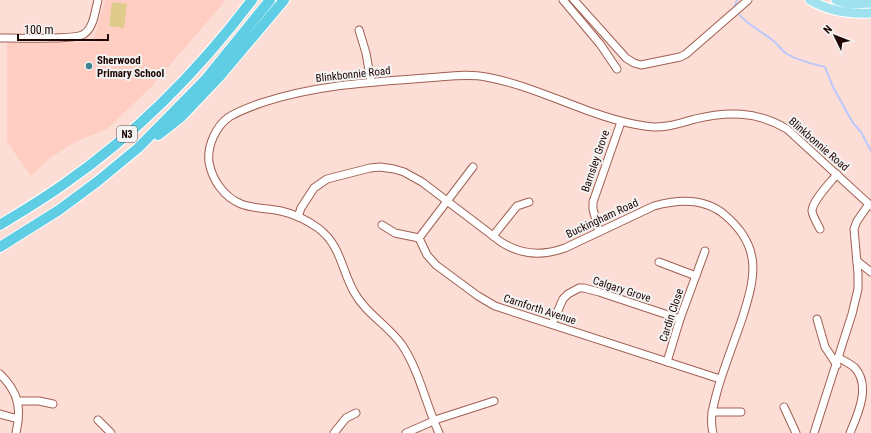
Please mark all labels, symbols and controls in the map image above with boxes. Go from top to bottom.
scale bar [18,16,108,42]
north arrow [815,16,855,56]
text: N [821,22,835,36]
text: 100 m [24,23,54,37]
place label: Sherwood Primary School [97,54,165,80]
marker: Sherwood Primary School [84,61,94,71]
street label: Blinkbonnie Road [315,64,391,85]
street label: Blinkbonnie Road [786,115,851,174]
road number: N3 [117,126,137,142]
street label: Barnsley Grove [579,128,612,194]
street label: Buckingham Road [564,196,640,241]
street label: Calgary Grove [591,274,653,305]
street label: Cardin Close [657,287,686,343]
street label: Carnforth Avenue [502,292,578,327]

